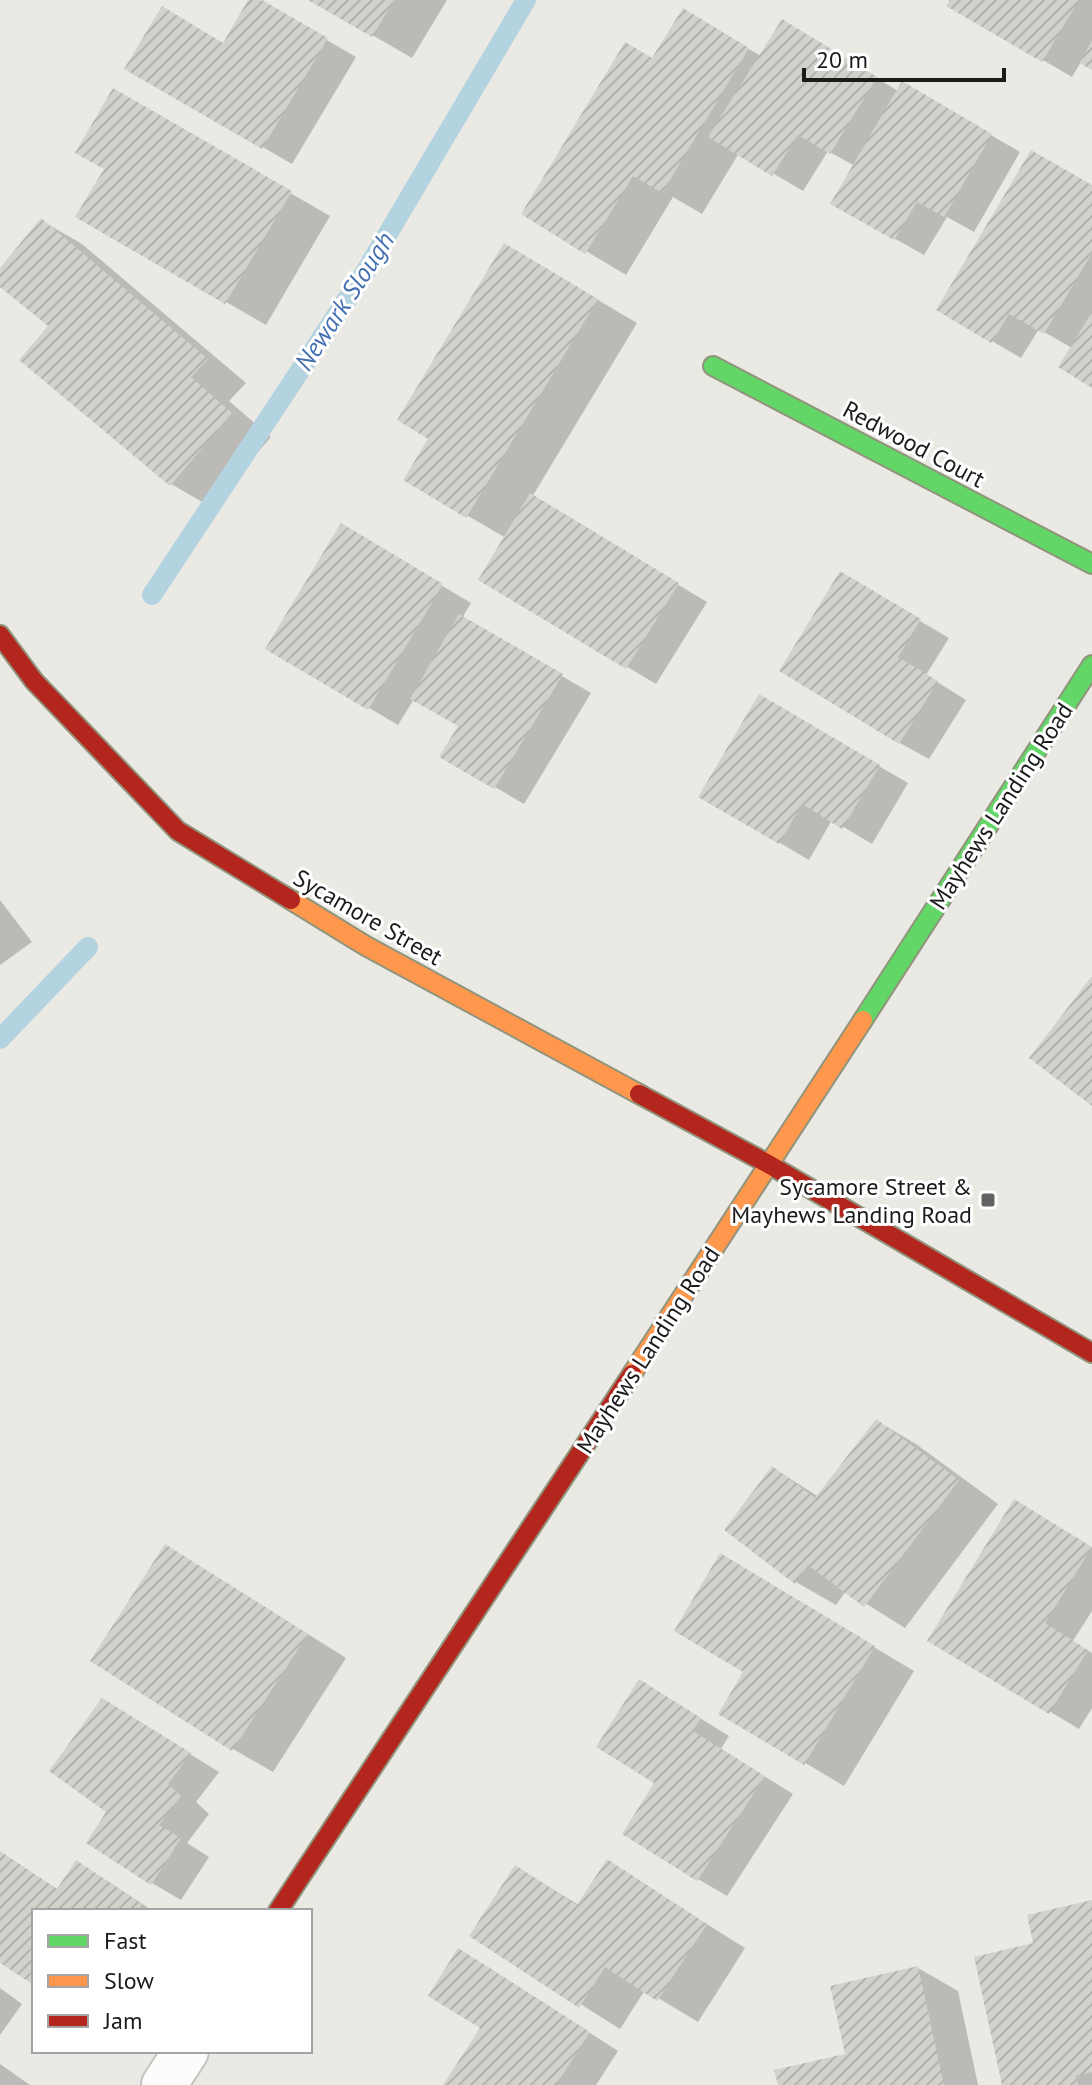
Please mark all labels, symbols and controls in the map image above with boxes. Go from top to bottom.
scale bar [804,32,1004,82]
text: 20 m [816,44,868,75]
water label: Newark Slough [287,225,401,377]
street label: Redwood Court [838,394,990,494]
street label: Mayhews Landing Road [922,697,1080,915]
street label: Sycamore Street [288,862,448,972]
place label: Sycamore Street & Mayhews Landing Road [731,1171,972,1230]
marker: Sycamore Street & Mayhews Landing Road [979,1191,997,1209]
street label: Mayhews Landing Road [569,1241,727,1459]
legend [32,1909,312,2053]
text: Fast [104,1925,147,1956]
text: Slow [104,1965,154,1996]
text: Jam [103,2005,142,2036]

